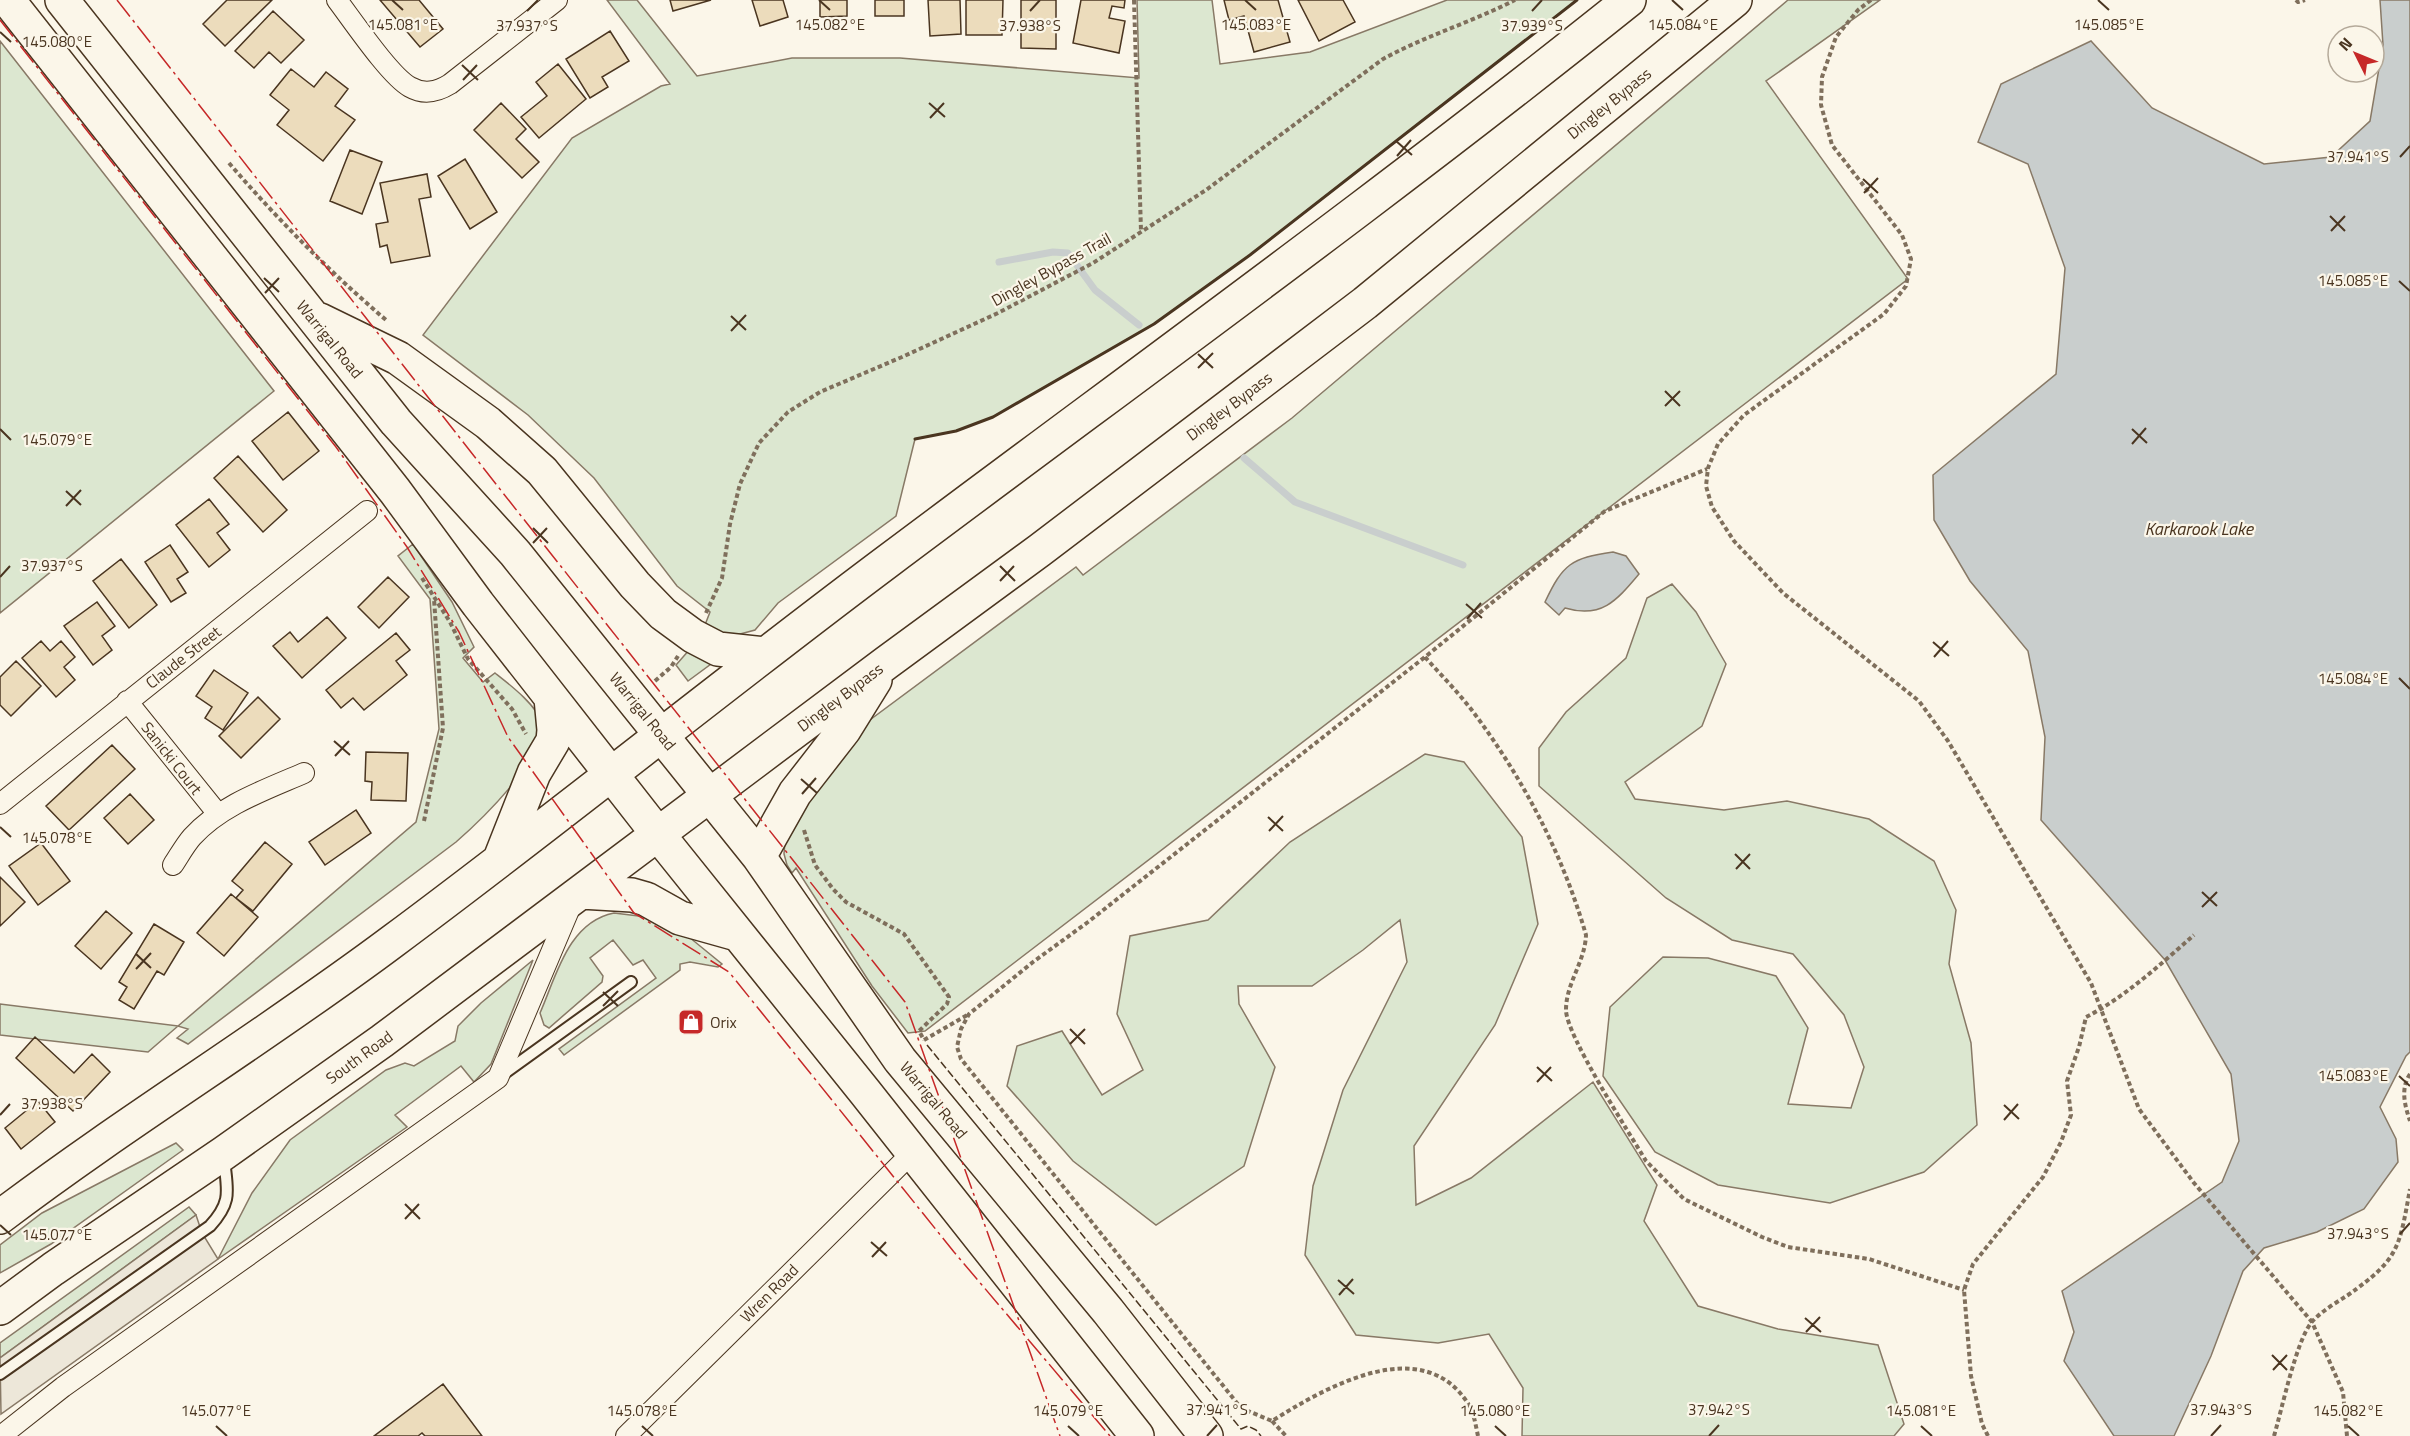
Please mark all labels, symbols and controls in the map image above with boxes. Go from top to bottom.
text: 145.081°E [368,13,438,36]
text: 145.082°E [795,13,865,36]
text: 145.083°E [1221,13,1291,36]
text: 145.084°E [1648,13,1718,36]
text: 145.085°E [2074,13,2144,36]
text: 37.937°S [496,14,558,37]
text: 37.938°S [999,14,1061,37]
text: 37.939°S [1501,14,1563,37]
north arrow [2326,24,2386,84]
text: 145.080°E [22,30,92,53]
text: N [2332,32,2358,56]
street label: Dingley Bypass [1562,61,1656,145]
text: 37.941°S [2327,145,2389,168]
street label: Dingley Bypass Trail [987,226,1115,312]
text: 145.085°E [2318,269,2388,292]
street label: Warrigal Road [291,295,369,383]
street label: Dingley Bypass [1181,366,1277,446]
text: 145.079°E [22,428,92,451]
water label: Karkarook Lake [2145,515,2255,542]
text: 37.937°S [21,554,83,577]
street label: Claude Street [140,620,226,694]
street label: Dingley Bypass [792,657,888,737]
street label: Warrigal Road [604,667,682,755]
text: 145.084°E [2318,667,2388,690]
street label: Sanicki Court [136,716,208,800]
text: 145.078°E [22,826,92,849]
shop icon: Orix [676,1007,706,1037]
place label: Orix [710,1010,737,1034]
street label: South Road [320,1024,398,1090]
street label: Warrigal Road [894,1056,974,1144]
text: 145.083°E [2318,1064,2388,1087]
text: 37.938°S [21,1092,83,1115]
text: 37.943°S [2327,1222,2389,1245]
text: 145.077°E [22,1223,92,1246]
street label: Wren Road [734,1258,804,1328]
text: 37.941°S [1186,1398,1248,1421]
text: 37.942°S [1688,1398,1750,1421]
text: 37.943°S [2190,1398,2252,1421]
text: 145.077°E [181,1399,251,1422]
text: 145.078°E [607,1399,677,1422]
text: 145.079°E [1033,1399,1103,1422]
text: 145.080°E [1460,1399,1530,1422]
text: 145.081°E [1886,1399,1956,1422]
text: 145.082°E [2313,1399,2383,1422]

